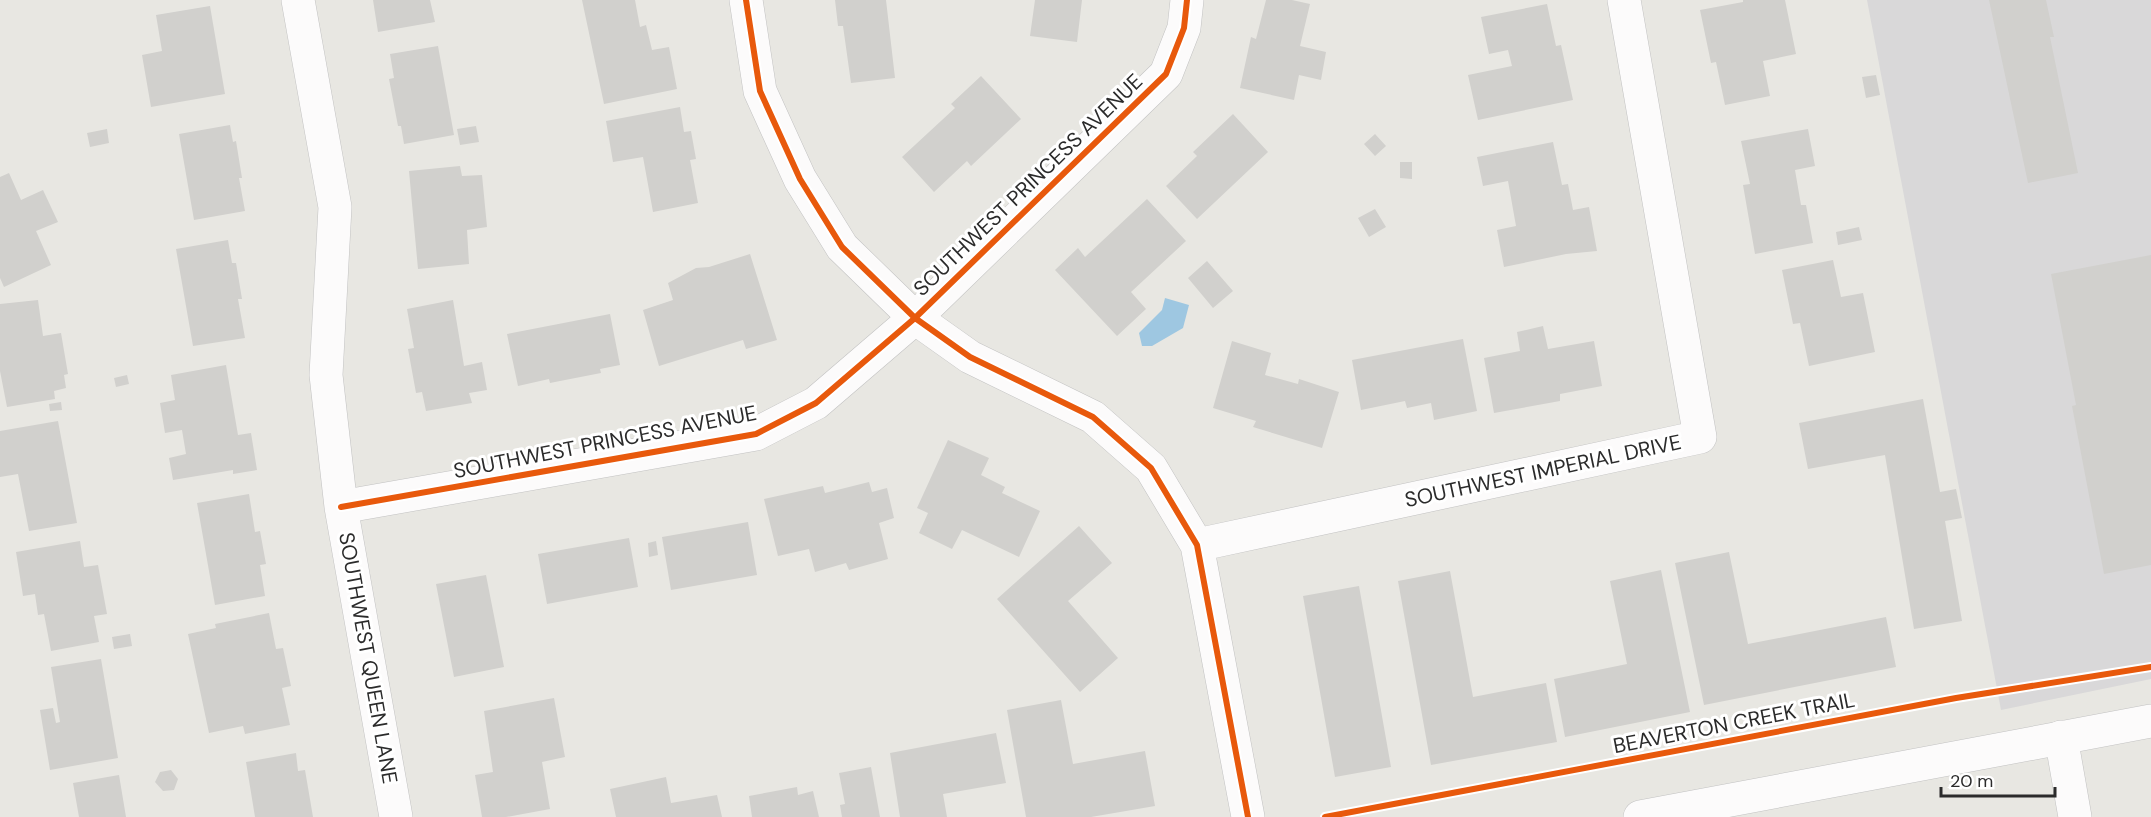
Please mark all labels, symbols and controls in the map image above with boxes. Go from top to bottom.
street label: SOUTHWEST PRINCESS AVENUE [907,68,1149,302]
street label: SOUTHWEST PRINCESS AVENUE [451,399,759,485]
street label: SOUTHWEST IMPERIAL DRIVE [1402,428,1684,514]
street label: SOUTHWEST QUEEN LANE [332,530,404,786]
street label: BEAVERTON CREEK TRAIL [1611,686,1857,760]
scale bar [1941,760,2055,798]
text: 20 m [1950,769,1993,793]

